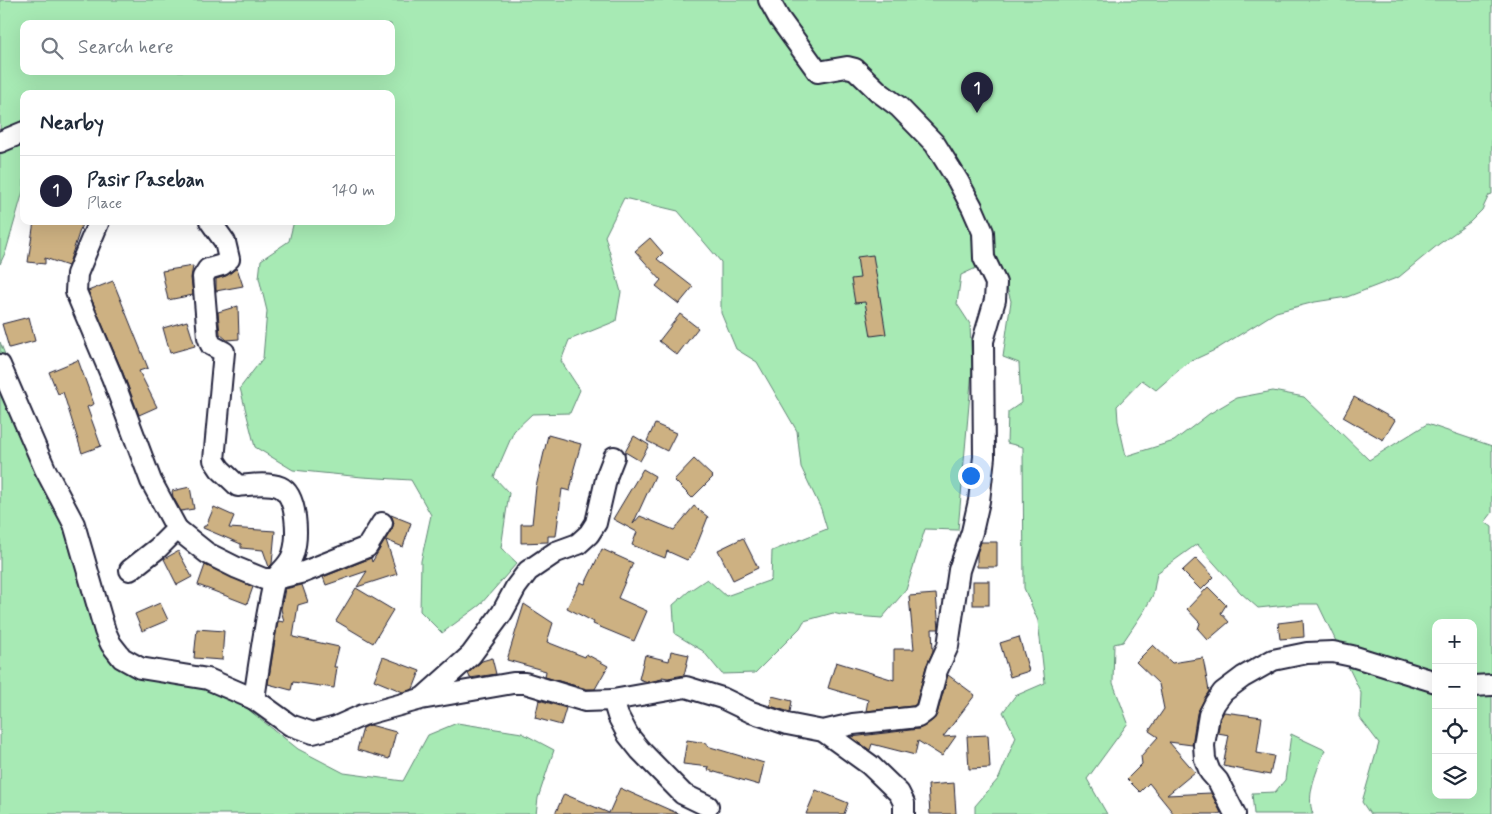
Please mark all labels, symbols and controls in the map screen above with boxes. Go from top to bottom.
search box [20,20,395,75]
icon: search [38,34,66,62]
text: Search here [78,35,174,60]
pin: 1 [961,72,993,113]
text: Nearby [40,109,104,137]
text: Pasir Paseban [87,168,204,193]
text: 1 [52,180,60,201]
text: 140 m [331,180,375,201]
text: Place [87,193,122,214]
your location [958,463,984,489]
map controls [1432,619,1477,799]
button: + [1432,619,1477,664]
button: − [1432,664,1477,709]
button: locate [1432,709,1477,754]
button: layers [1432,754,1477,799]

